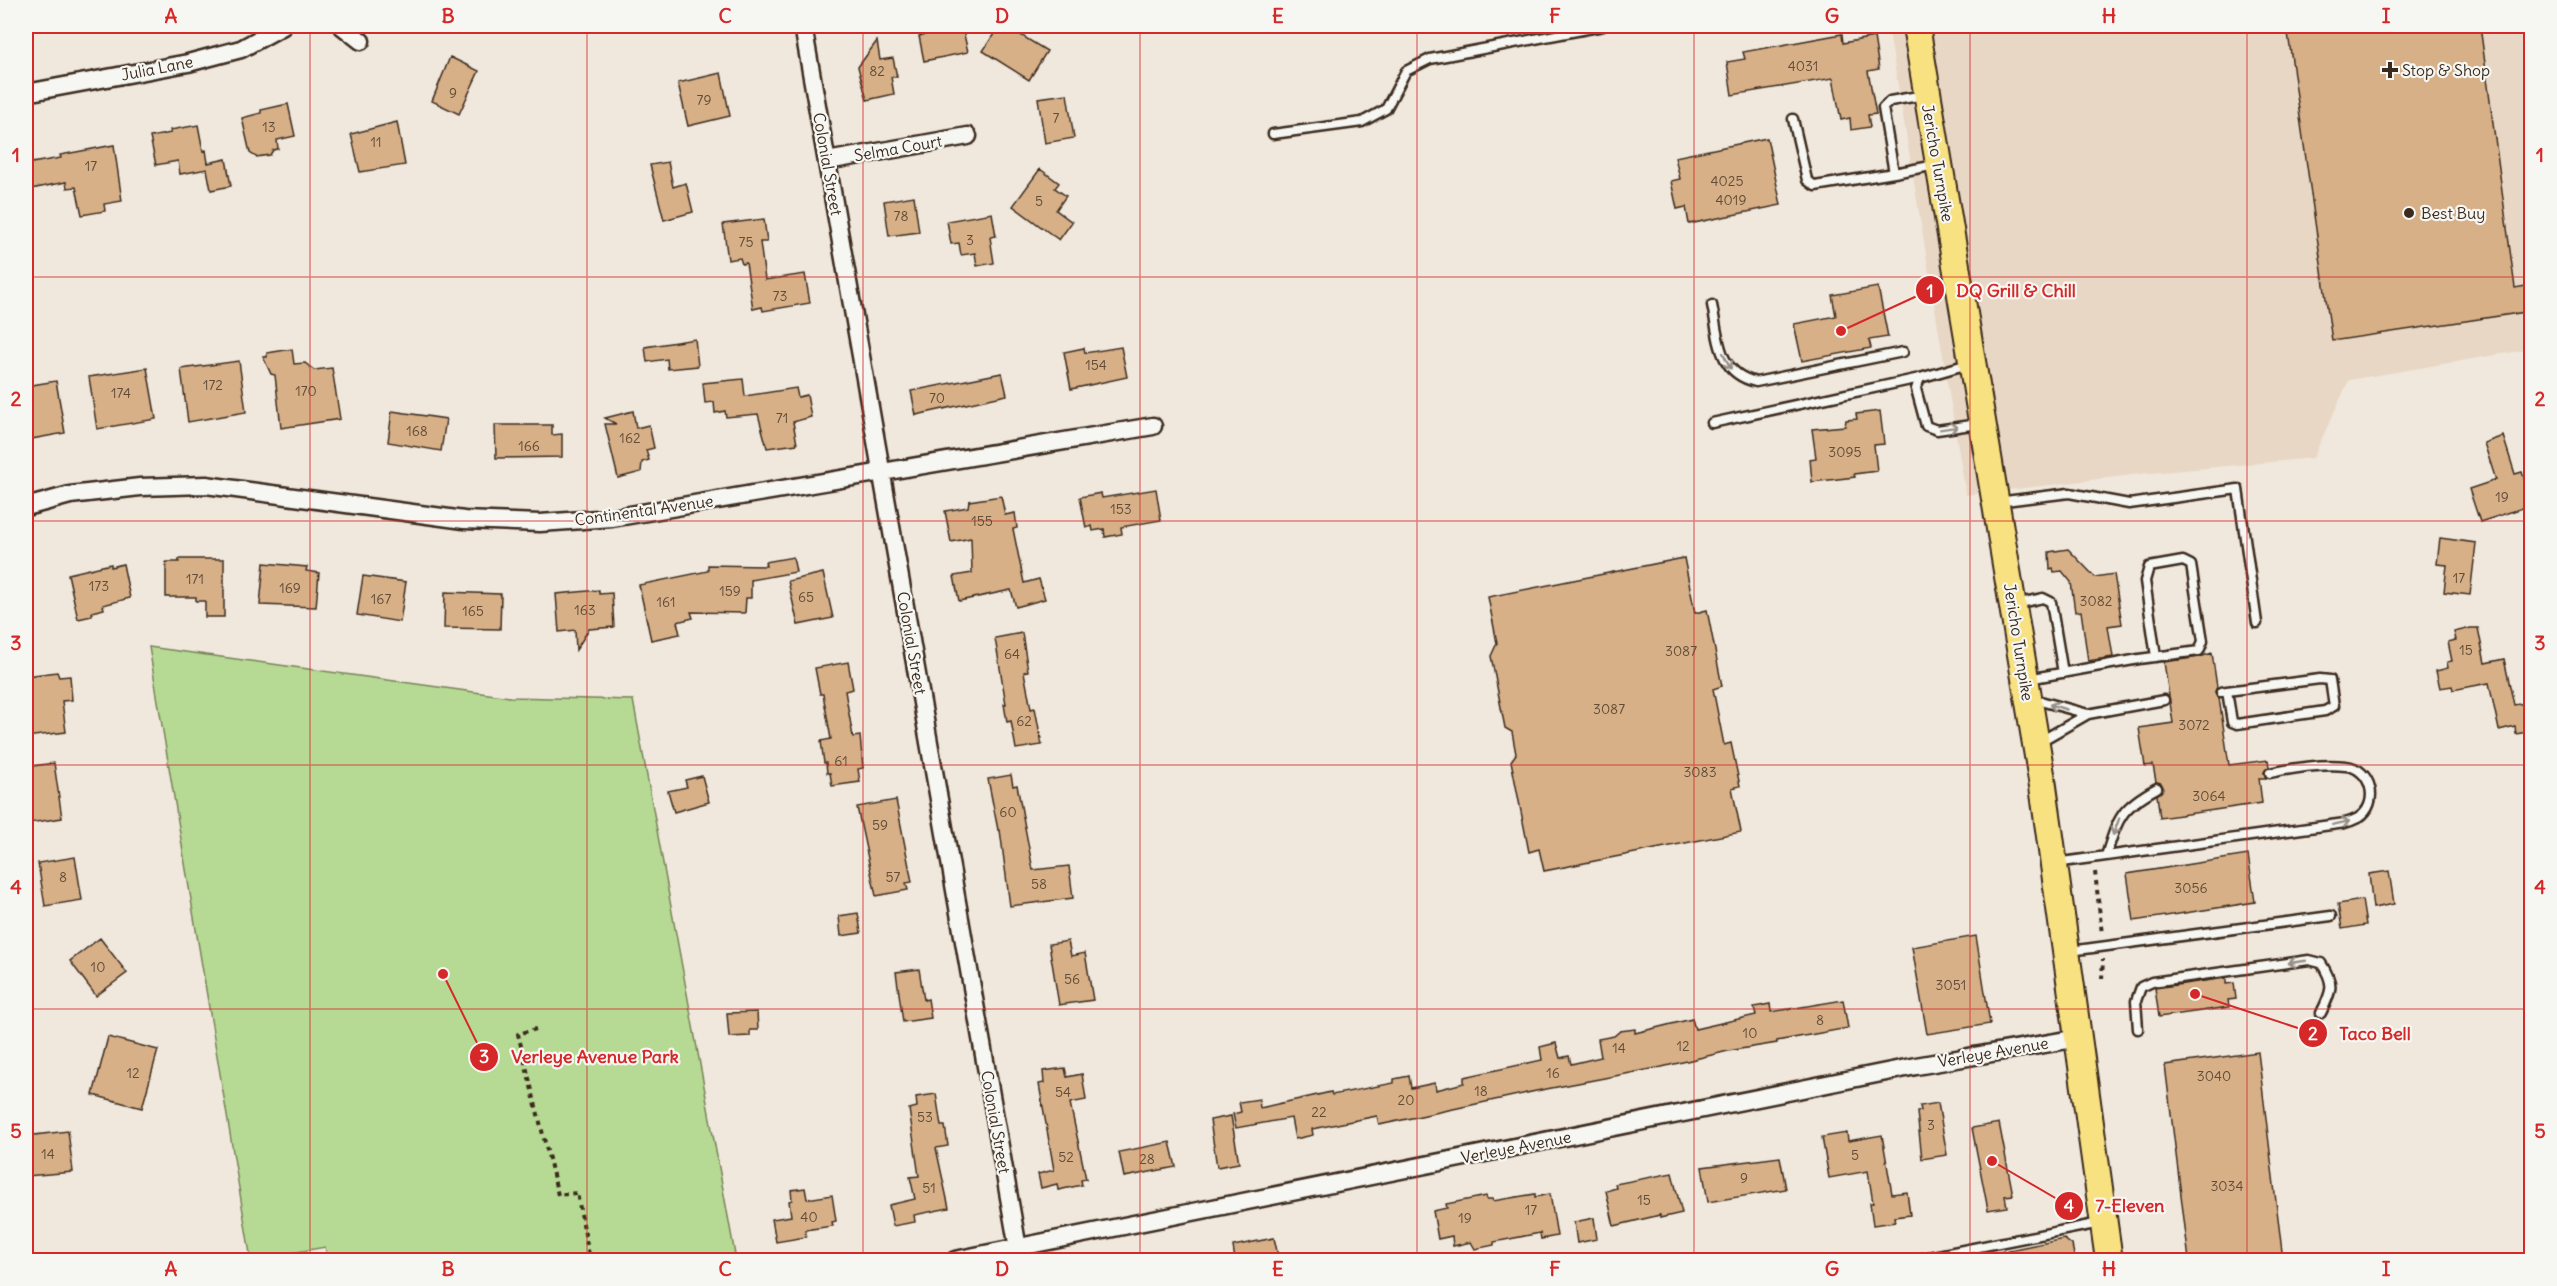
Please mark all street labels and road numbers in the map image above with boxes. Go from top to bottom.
street label: Julia Lane [119,51,195,85]
street label: Jericho Turnpike [1918,103,1958,223]
street label: Colonial Street [809,111,847,218]
street label: Selma Court [853,130,944,166]
street label: Continental Avenue [573,490,715,530]
street label: Jericho Turnpike [2000,582,2038,702]
street label: Colonial Street [893,590,931,697]
street label: Verleye Avenue [1936,1032,2050,1072]
street label: Colonial Street [977,1069,1015,1176]
street label: Verleye Avenue [1459,1127,1573,1167]

